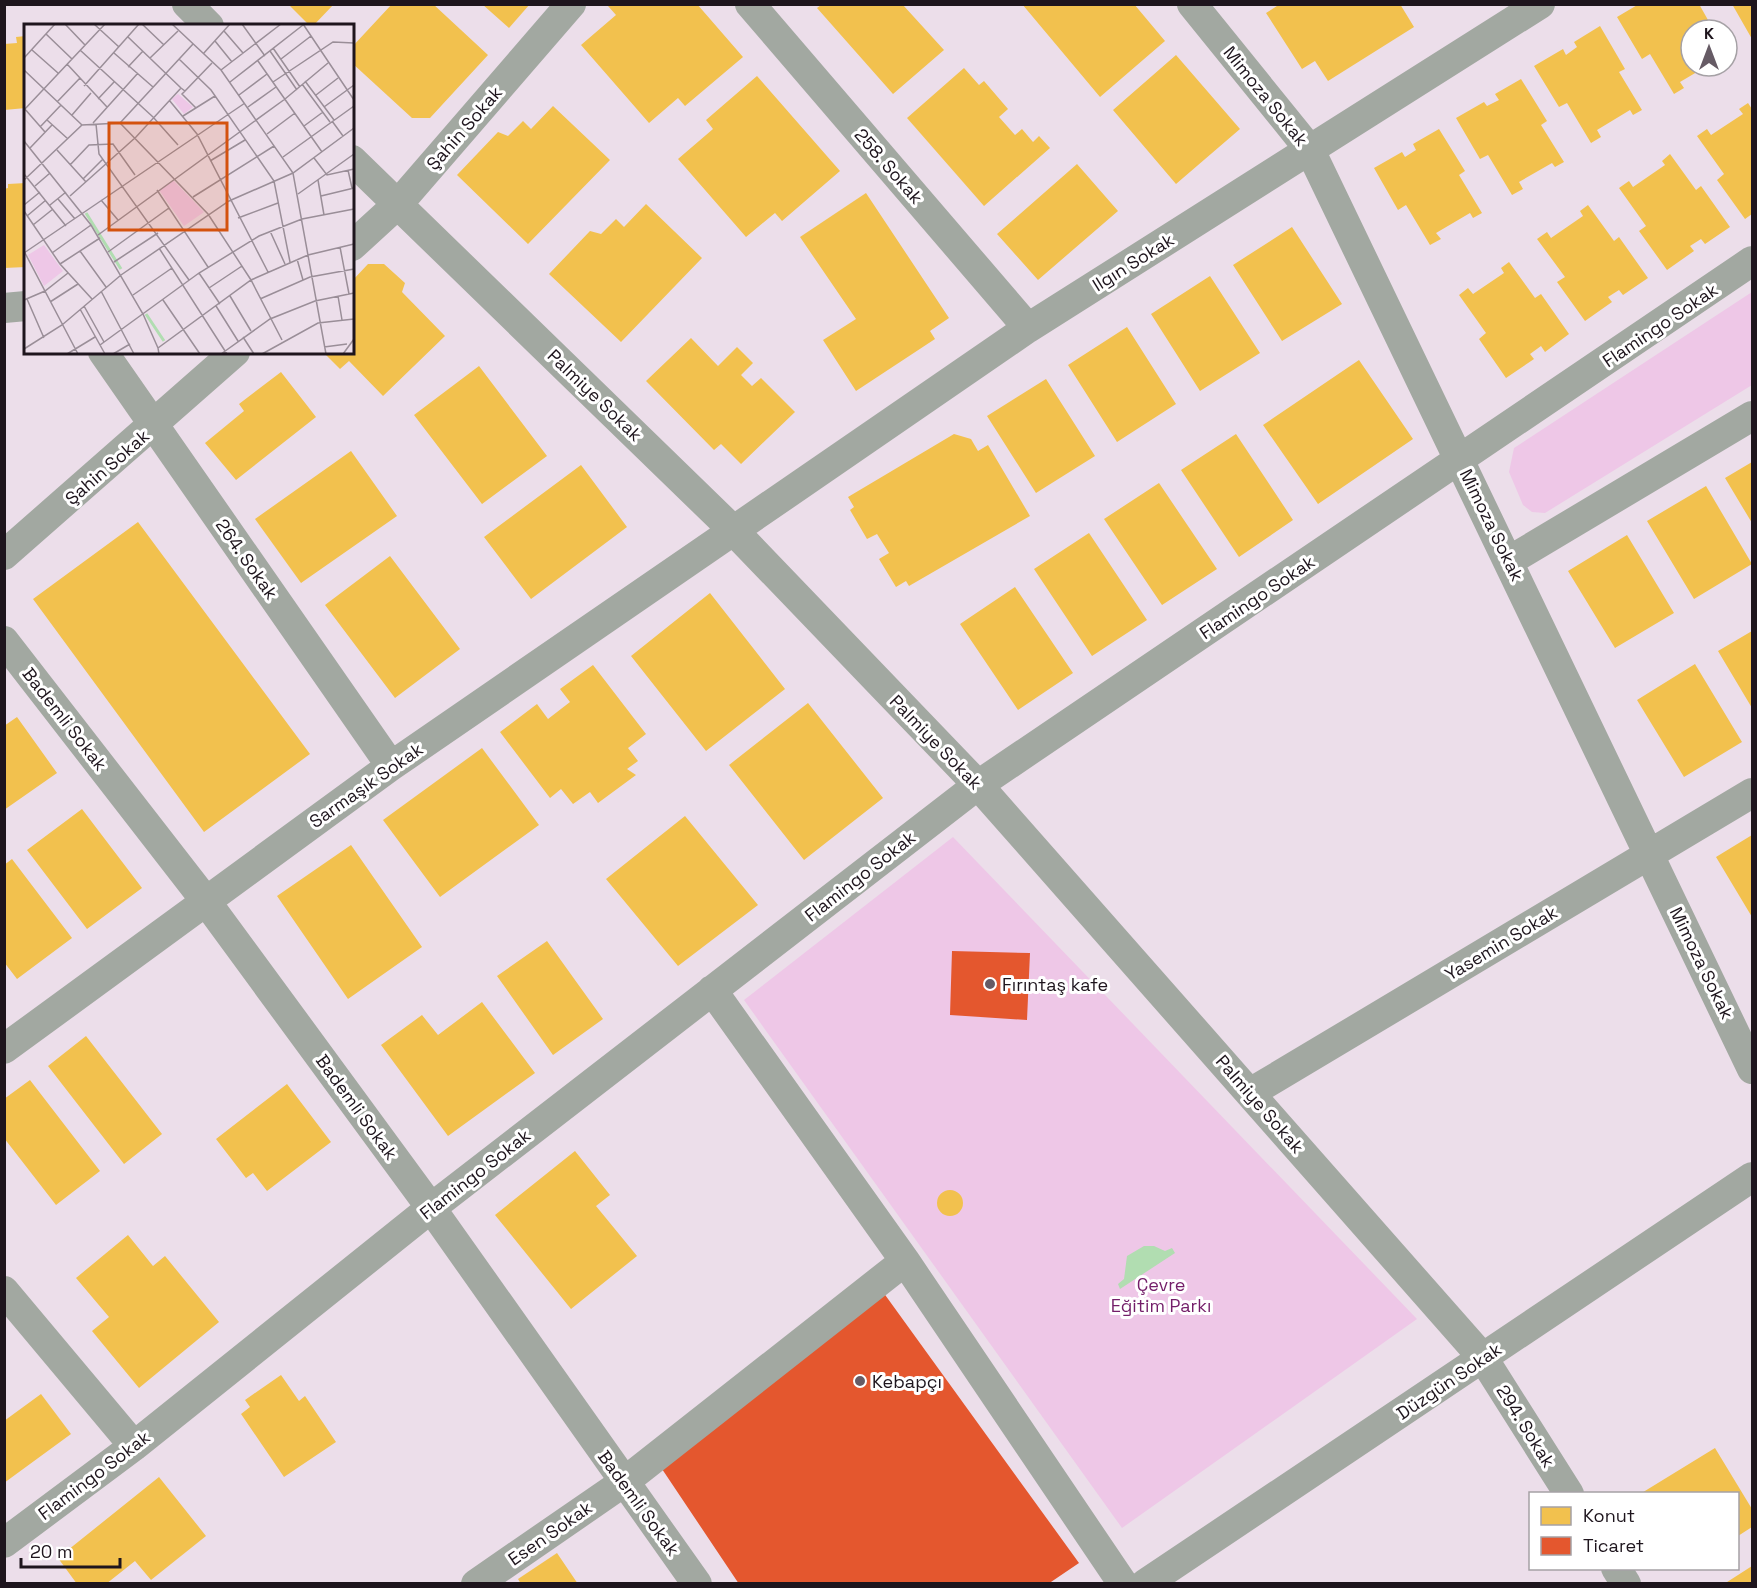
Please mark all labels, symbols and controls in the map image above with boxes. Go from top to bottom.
north arrow [1679,18,1739,78]
text: K [1704,23,1714,44]
inset map [24,24,354,354]
street label: Mimoza Sokak [1219,41,1314,151]
street label: Şahin Sokak [421,81,507,175]
street label: 258. Sokak [850,123,928,209]
street label: Ilgın Sokak [1088,228,1178,296]
street label: Flamingo Sokak [1598,278,1722,372]
street label: Palmiye Sokak [543,344,648,446]
street label: Şahin Sokak [60,424,154,510]
street label: Mimoza Sokak [1455,465,1529,585]
street label: 264. Sokak [211,514,283,604]
street label: Flamingo Sokak [1195,550,1319,644]
street label: Bademli Sokak [18,663,113,776]
street label: Palmiye Sokak [885,690,987,795]
street label: Sarmaşık Sokak [305,737,428,833]
street label: Flamingo Sokak [800,825,920,926]
street label: Yasemin Sokak [1441,900,1562,986]
street label: Mimoza Sokak [1665,903,1739,1023]
place label: Fırıntaş kafe [1002,973,1108,996]
marker: Fırıntaş kafe [983,977,997,991]
street label: Bademli Sokak [311,1050,403,1165]
street label: Palmiye Sokak [1211,1050,1309,1158]
street label: Flamingo Sokak [415,1123,535,1224]
park label: Çevre Eğitim Parkı [1111,1273,1211,1317]
street label: Düzgün Sokak [1392,1337,1506,1425]
place label: Kebapçı [872,1370,942,1393]
marker: Kebapçı [853,1374,867,1388]
street label: 294. Sokak [1492,1380,1561,1472]
street label: Flamingo Sokak [33,1425,155,1525]
street label: Bademli Sokak [593,1446,685,1561]
legend [1529,1492,1739,1570]
street label: Esen Sokak [503,1495,597,1570]
text: Konut [1583,1504,1635,1527]
scale bar [21,1531,120,1569]
text: Ticaret [1583,1534,1644,1557]
text: 20 m [30,1540,73,1563]

